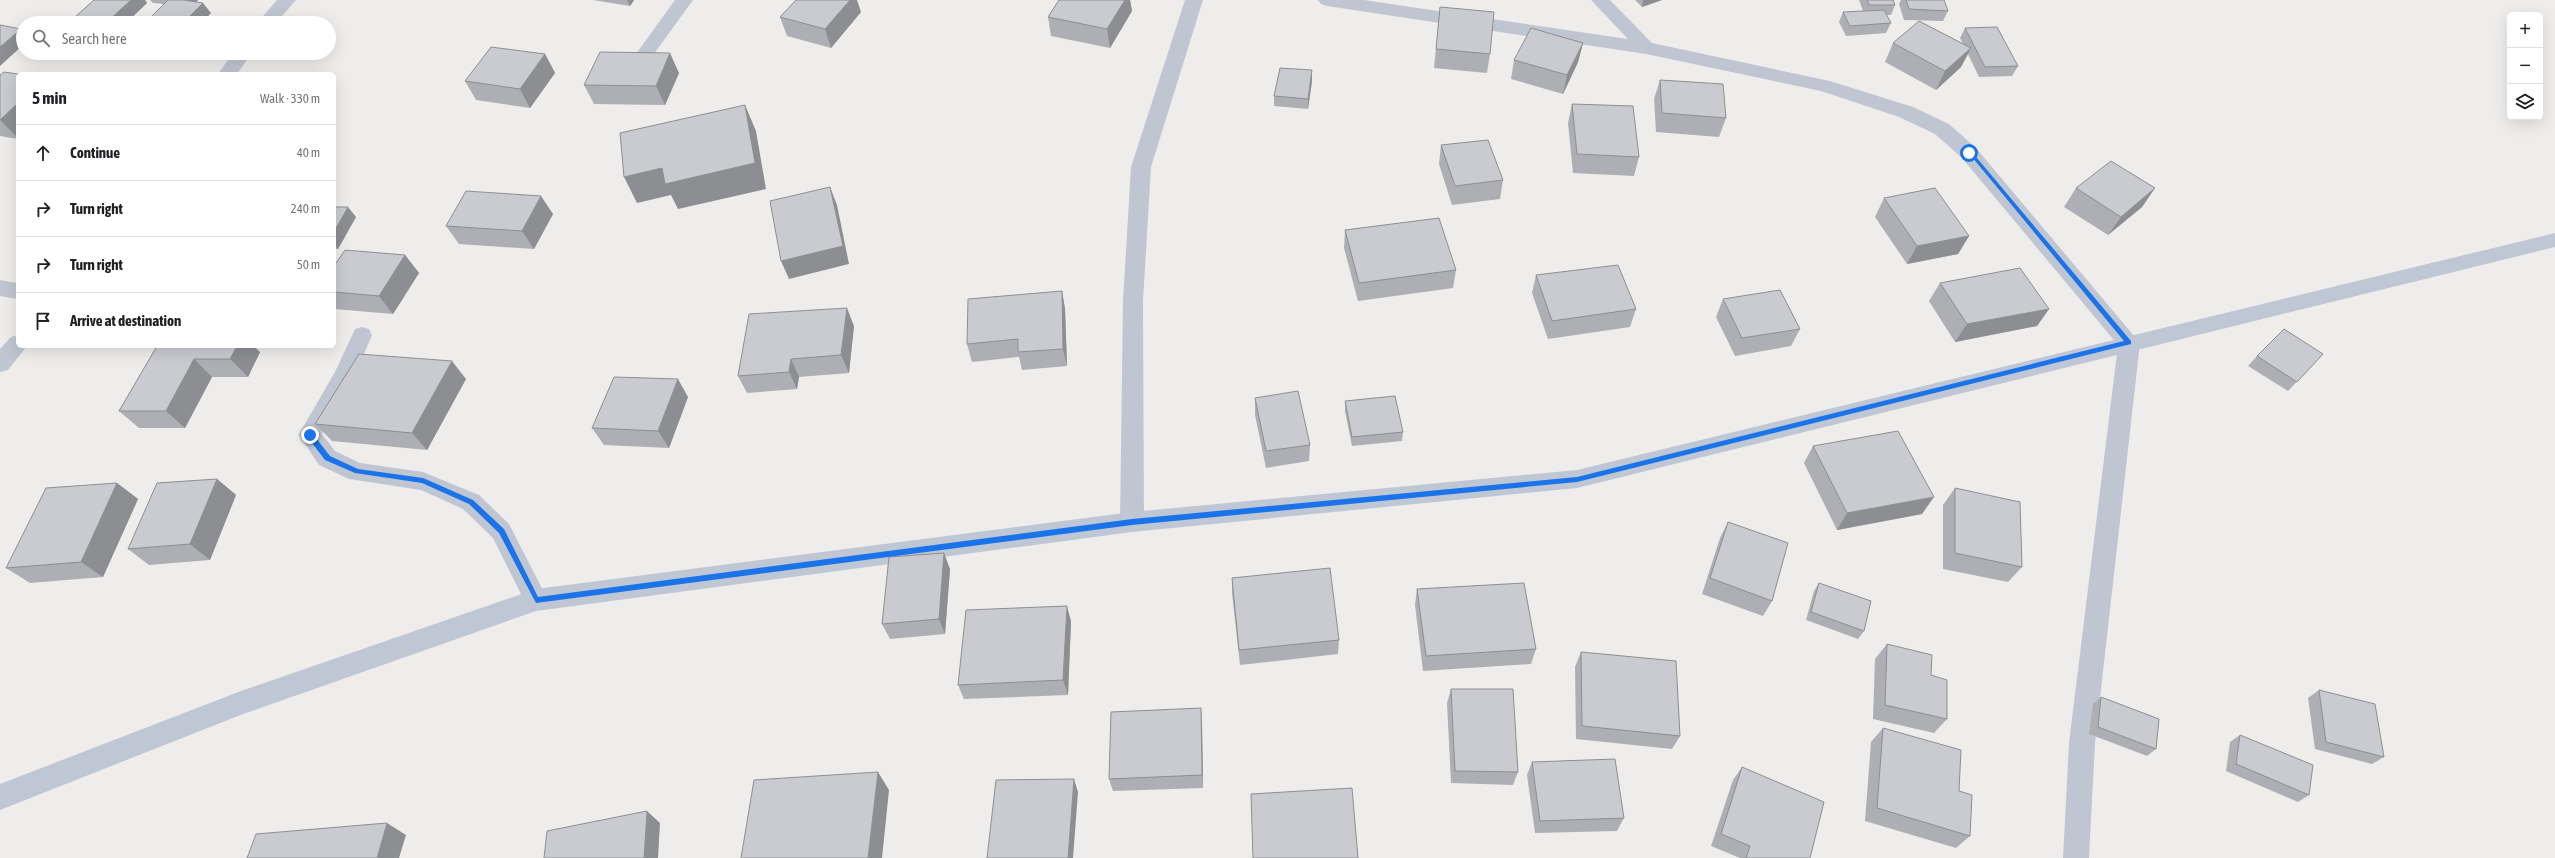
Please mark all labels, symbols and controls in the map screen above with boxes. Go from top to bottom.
map controls [2507,12,2543,120]
button: + [2507,12,2543,48]
search box [16,16,336,60]
icon: search [30,27,52,49]
text: Search here [62,30,127,47]
button: − [2507,48,2543,84]
button: layers [2507,84,2543,120]
text: 5 min [32,88,67,108]
text: Walk · 330 m [260,91,320,106]
icon: ahead [32,142,54,164]
text: Continue [70,144,120,161]
route start [1960,144,1978,162]
text: 40 m [297,145,320,160]
icon: right [32,198,54,220]
text: Turn right [70,200,123,217]
text: 240 m [291,201,320,216]
icon: right [32,254,54,276]
text: Turn right [70,256,123,273]
text: 50 m [297,257,320,272]
icon: arrive [32,310,54,332]
text: Arrive at destination [70,312,181,329]
route end [301,426,319,444]

